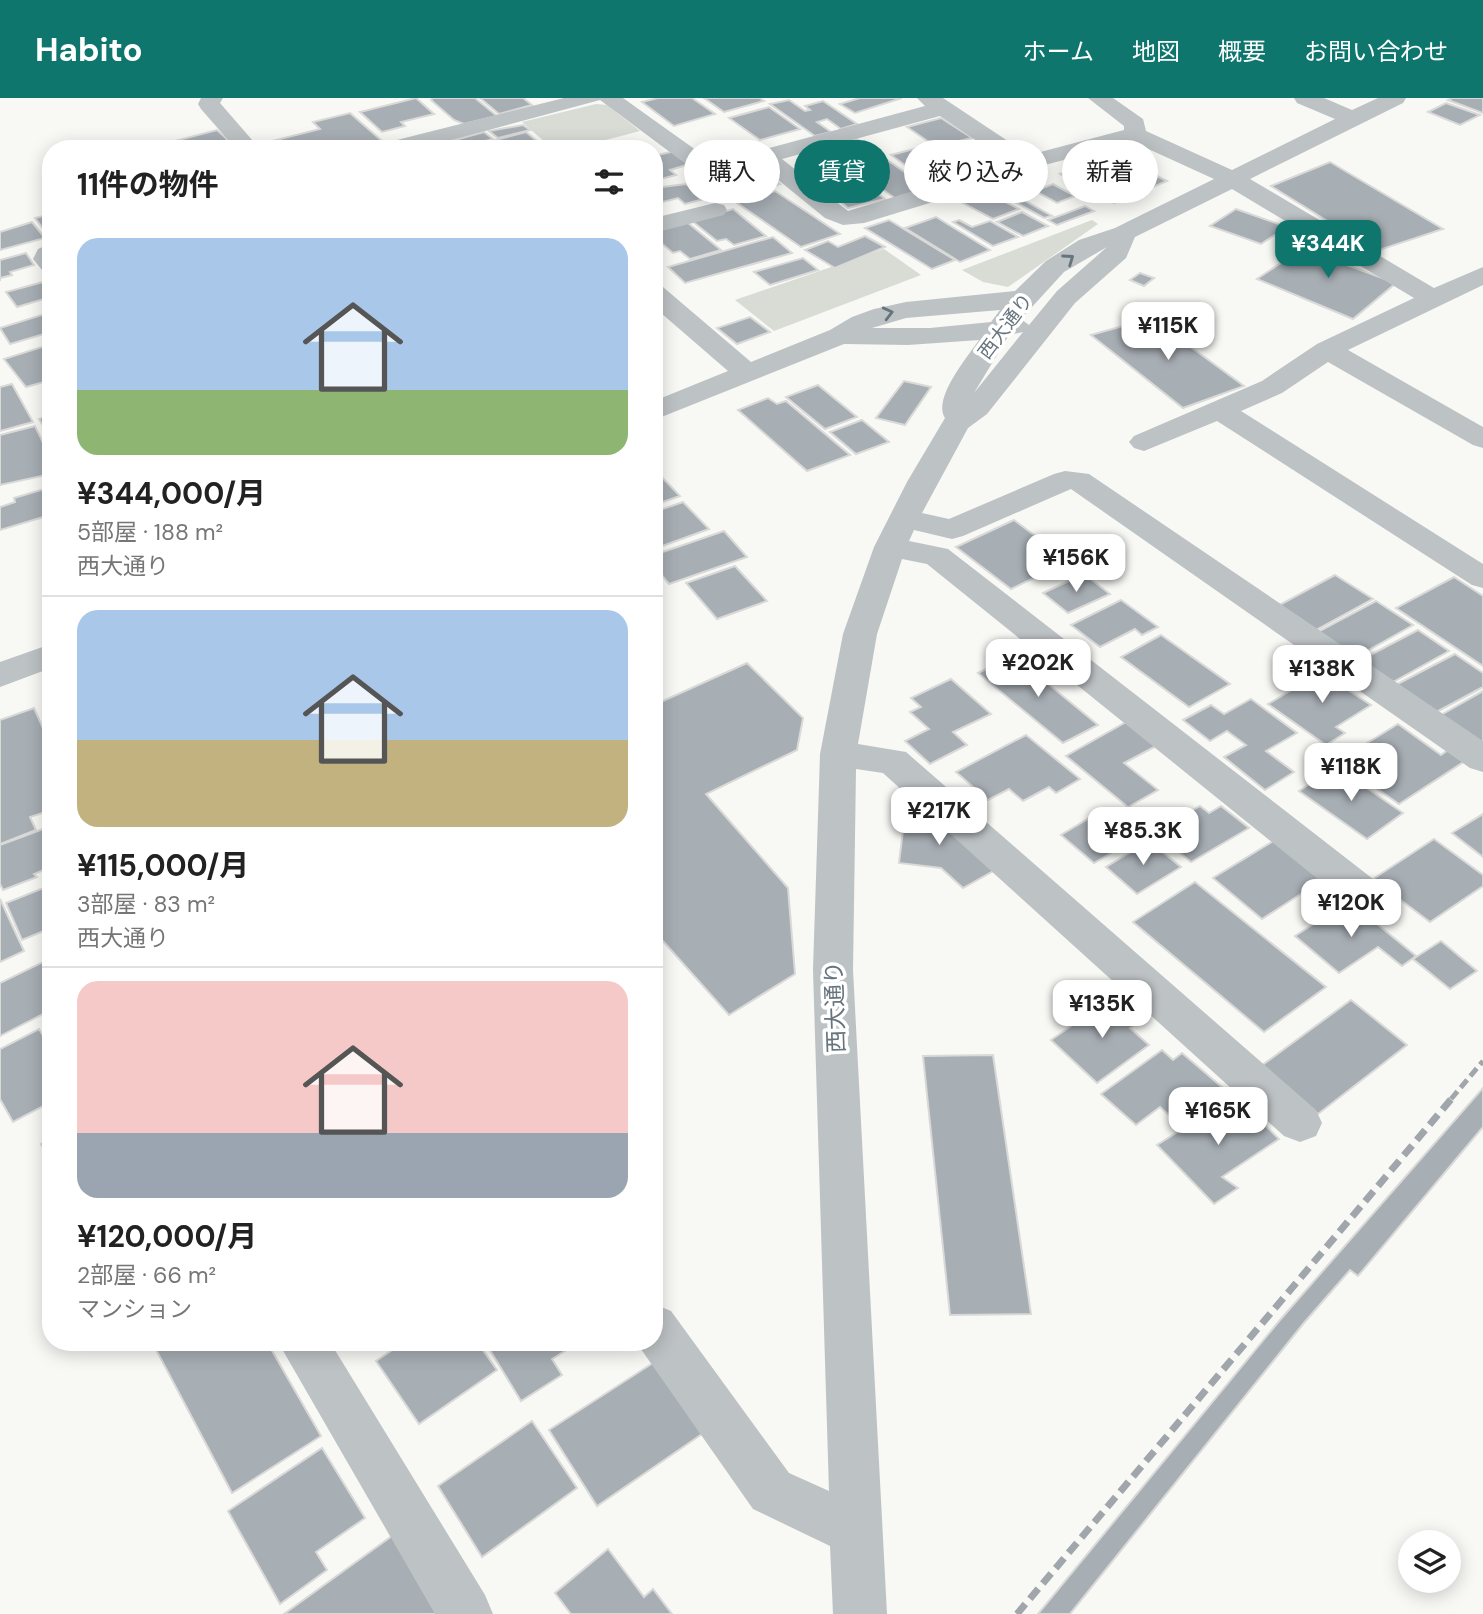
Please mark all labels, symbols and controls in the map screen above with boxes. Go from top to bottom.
text: Habito [35,28,143,71]
text: ホーム [1023,36,1094,67]
text: 地図 [1132,36,1180,67]
text: 概要 [1218,36,1266,67]
text: お問い合わせ [1304,36,1448,67]
chip: 購入 [684,140,780,203]
chip: 賃貸 [794,140,890,203]
chip: 絞り込み [904,140,1048,203]
chip: 新着 [1062,140,1158,203]
icon: filters [590,163,628,201]
text: 11件の物件 [77,165,219,204]
pin: ¥344K [1279,220,1377,280]
text: ¥344K [1291,228,1365,258]
one-way arrow [1061,255,1074,267]
icon: home [290,284,416,410]
street label: 西大通り [973,288,1038,364]
pin: ¥115K [1119,302,1217,362]
one-way arrow [882,307,894,321]
text: ¥115K [1137,310,1199,340]
text: ¥344,000/月 [77,474,266,513]
text: 5部屋 · 188 m² [77,517,223,547]
pin: ¥156K [1027,534,1125,594]
text: ¥156K [1042,542,1110,572]
text: 西大通り [77,551,169,581]
pin: ¥202K [989,640,1087,699]
pin: ¥138K [1273,646,1371,705]
text: ¥202K [1002,647,1074,677]
text: ¥138K [1289,653,1355,683]
icon: home [290,656,416,782]
pin: ¥118K [1302,744,1400,803]
text: ¥118K [1320,751,1382,781]
pin: ¥217K [890,788,988,847]
text: ¥217K [907,795,971,825]
pin: ¥85.3K [1086,808,1200,867]
text: ¥85.3K [1104,815,1182,845]
text: ¥115,000/月 [77,846,249,885]
pin: ¥120K [1302,880,1400,939]
text: ¥120K [1317,887,1385,917]
text: 3部屋 · 83 m² [77,889,215,919]
text: 西大通り [77,923,169,953]
street label: 西大通り [818,961,852,1053]
pin: ¥135K [1053,981,1151,1040]
text: ¥135K [1069,988,1135,1018]
icon: home [290,1027,416,1153]
pin: ¥165K [1169,1088,1267,1147]
text: ¥165K [1185,1095,1251,1125]
text: ¥120,000/月 [77,1217,257,1256]
text: 2部屋 · 66 m² [77,1260,216,1290]
text: マンション [77,1294,192,1324]
map controls [1398,1530,1461,1593]
button: layers [1398,1530,1461,1593]

